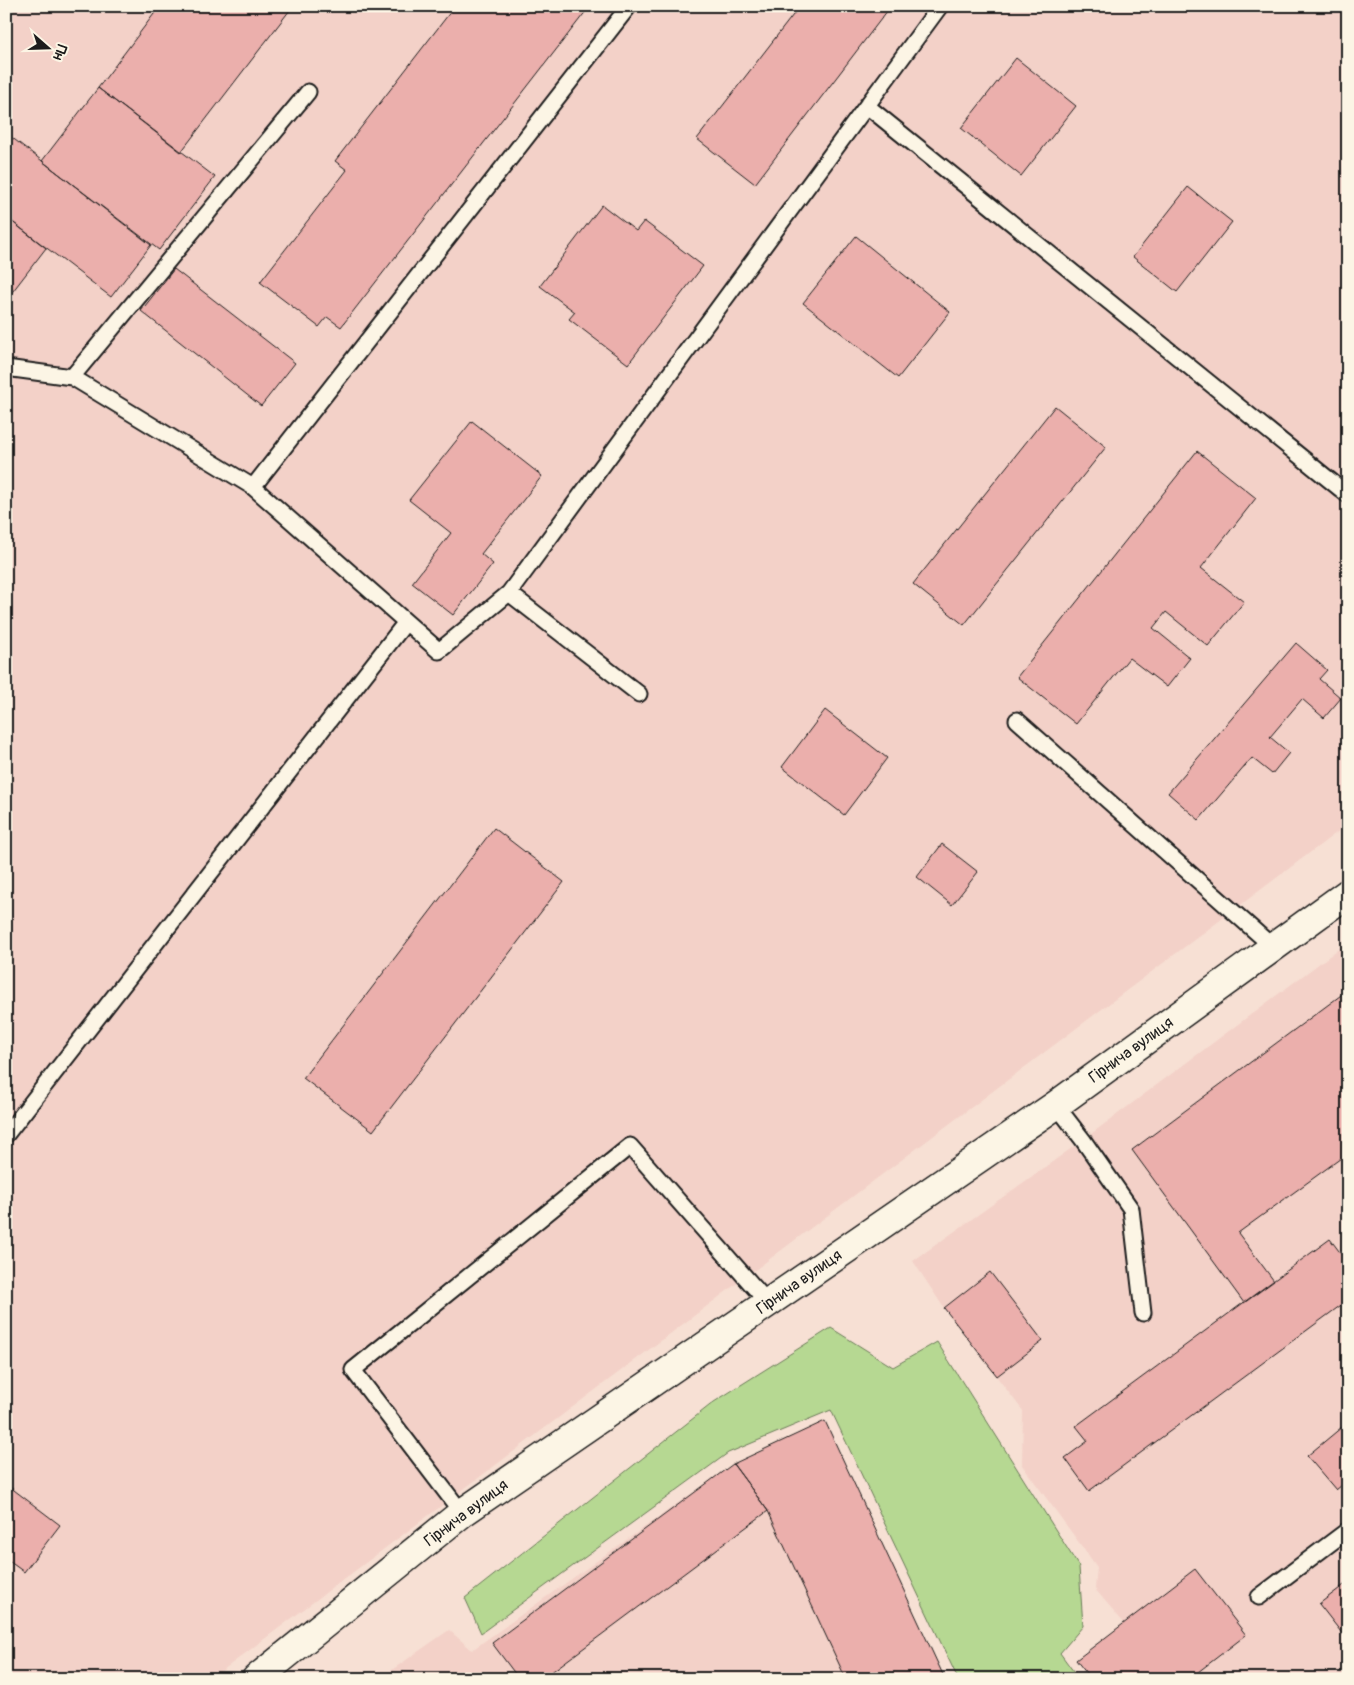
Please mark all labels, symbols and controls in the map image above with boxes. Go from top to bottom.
north arrow [22,22,72,72]
text: Пн [49,42,70,62]
street label: Гірнича вулиця [1085,1013,1177,1087]
street label: Гірнича вулиця [752,1245,846,1319]
street label: Гірнича вулиця [420,1475,512,1551]

